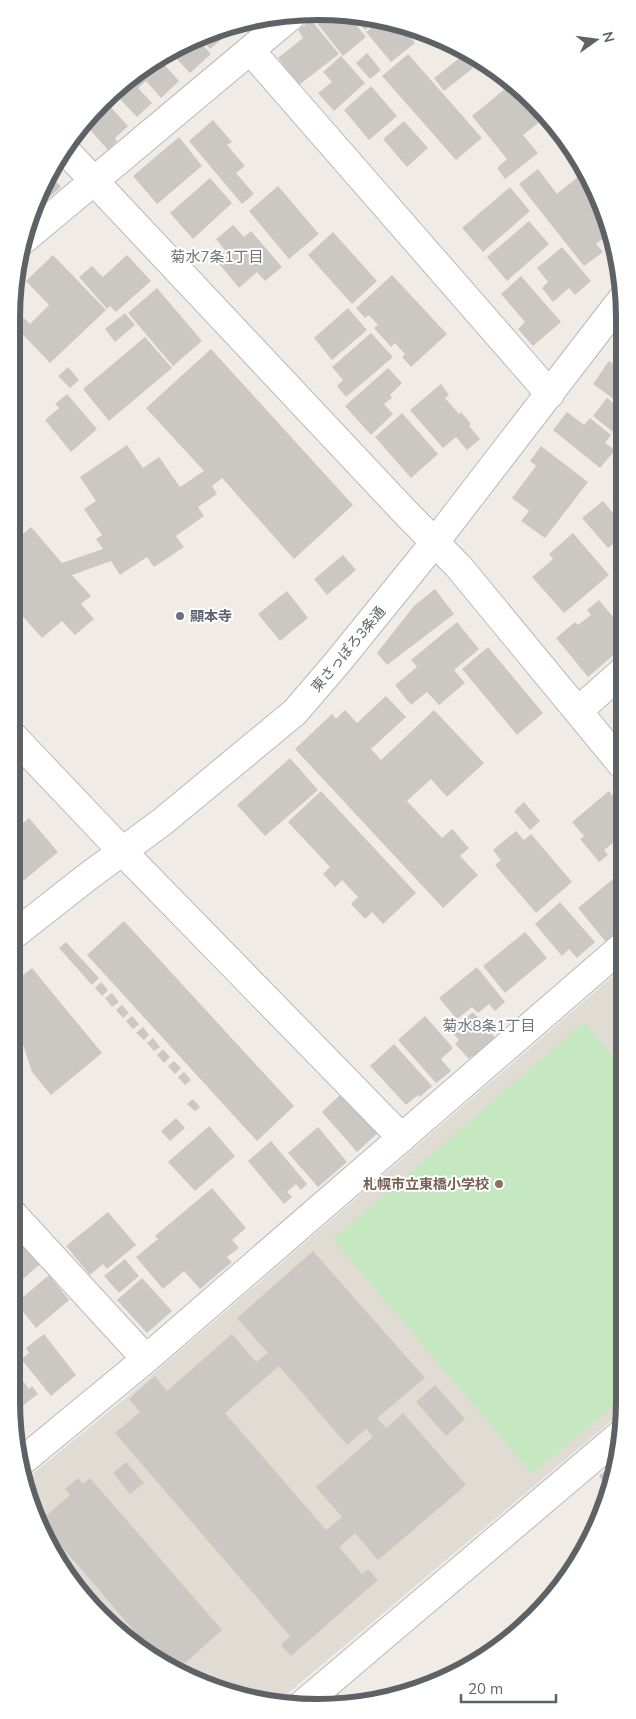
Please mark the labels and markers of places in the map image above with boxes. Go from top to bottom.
place label: 顯本寺 [190,607,232,625]
marker: 顯本寺 [174,610,186,622]
place label: 札幌市立東橋小学校 [363,1175,489,1193]
marker: 札幌市立東橋小学校 [493,1178,505,1190]

